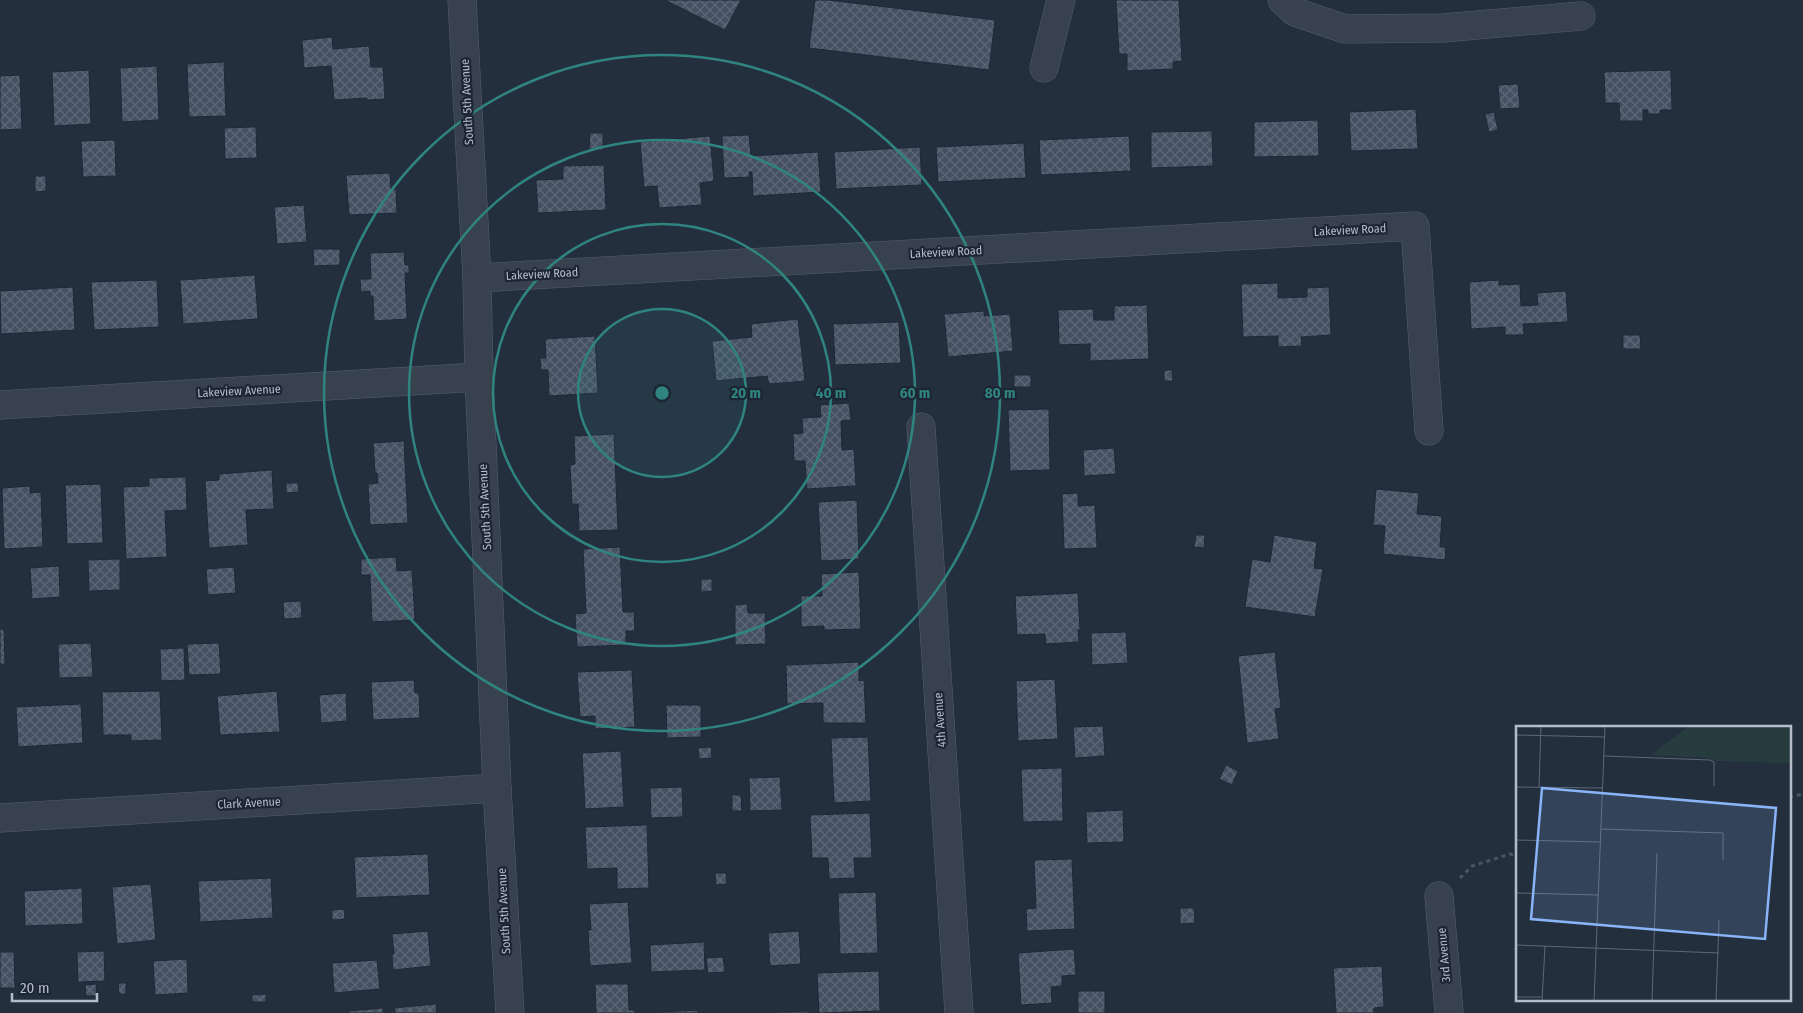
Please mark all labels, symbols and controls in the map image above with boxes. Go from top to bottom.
street label: South 5th Avenue [458,59,476,145]
street label: Lakeview Road [1314,221,1386,239]
street label: Lakeview Road [910,243,982,261]
street label: Lakeview Road [506,265,578,283]
street label: Lakeview Avenue [197,382,281,400]
centre of rings [653,384,671,402]
text: 20 m [730,384,761,402]
text: 40 m [816,384,846,402]
text: 60 m [900,384,930,402]
text: 80 m [985,384,1015,402]
street label: South 5th Avenue [476,464,494,550]
street label: 4th Avenue [931,692,949,748]
inset map [1516,726,1790,1000]
street label: Clark Avenue [217,794,281,812]
street label: South 5th Avenue [495,868,513,954]
street label: 3rd Avenue [1435,927,1453,983]
scale bar [12,970,98,1002]
text: 20 m [20,979,50,997]

